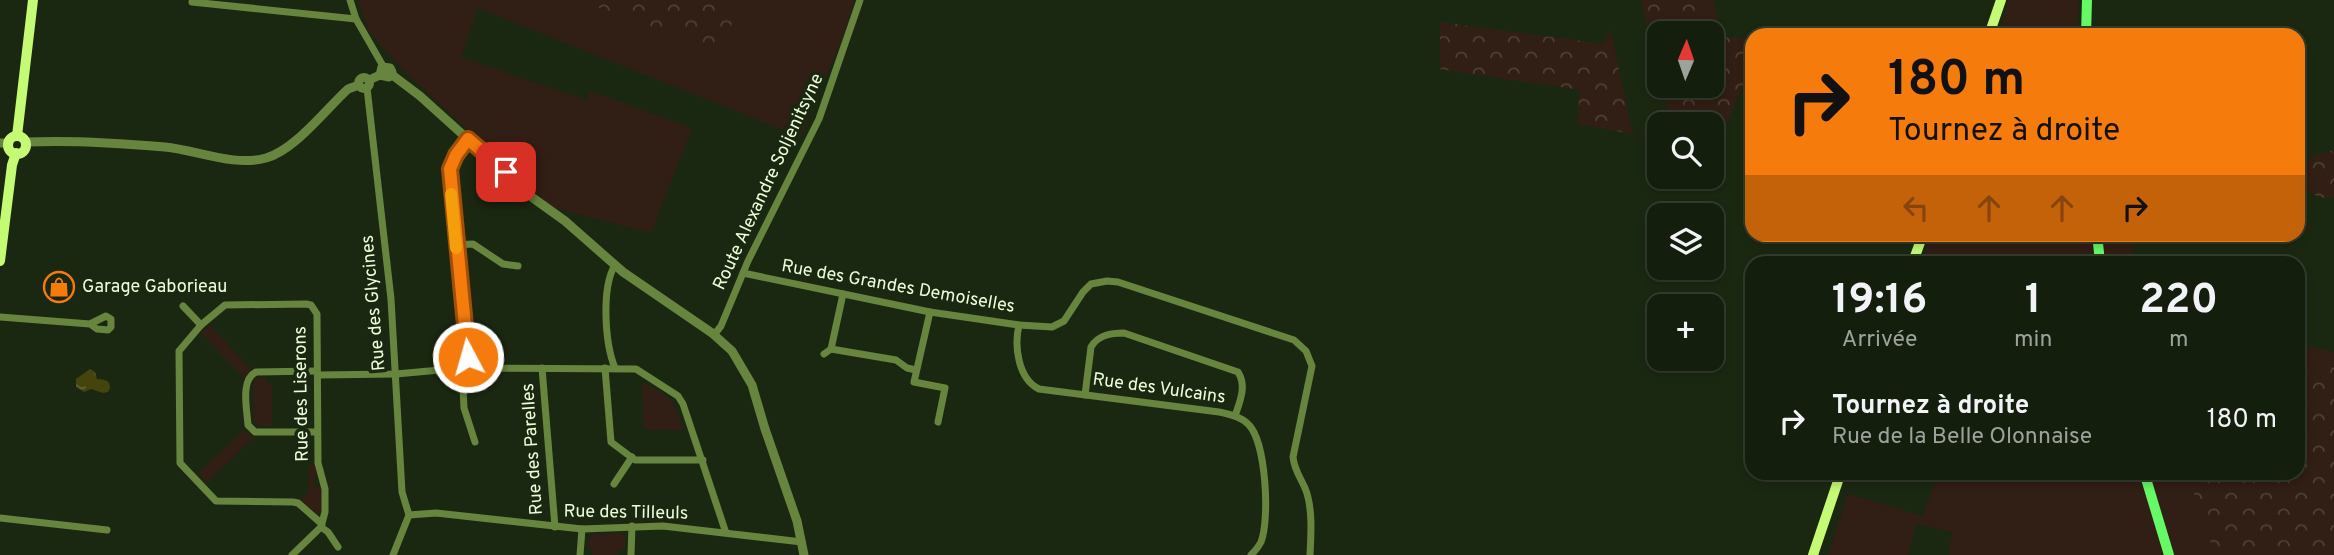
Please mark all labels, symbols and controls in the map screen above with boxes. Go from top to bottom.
north arrow [1647,21,1724,98]
map controls [1647,21,1724,371]
text: 180 m [1888,51,2025,113]
icon: right [1773,56,1864,147]
street label: Route Alexandre Soljenitsyne [709,70,829,294]
button: search [1647,112,1724,189]
text: Tournez à droite [1888,112,2120,152]
pin [476,142,536,202]
icon: arrive [487,153,525,191]
icon: left [1897,189,1935,227]
icon: ahead [1970,189,2008,227]
icon: ahead [2043,189,2081,227]
icon: right [2116,189,2154,227]
button: layers [1647,203,1724,280]
street label: Rue des Glycines [357,234,391,372]
street label: Rue des Grandes Demoiselles [779,255,1017,319]
shop icon: Garage Gaborieau [42,270,76,304]
text: 19:16 [1832,275,1927,328]
text: 1 [2025,275,2042,328]
text: 220 [2139,275,2218,328]
place label: Garage Gaborieau [82,276,227,299]
button: + [1647,294,1724,371]
position arrow [431,320,505,394]
street label: Rue des Liserons [289,326,315,462]
text: Arrivée [1842,326,1917,355]
text: min [2014,326,2052,355]
text: m [2169,326,2188,355]
street label: Rue des Vulcains [1091,368,1227,410]
street label: Rue des Parelles [517,382,549,516]
text: Tournez à droite [1832,390,2029,423]
icon: right [1773,402,1811,440]
text: 180 m [2207,404,2277,437]
text: Rue de la Belle Olonnaise [1832,423,2092,452]
street label: Rue des Tilleuls [563,500,689,526]

